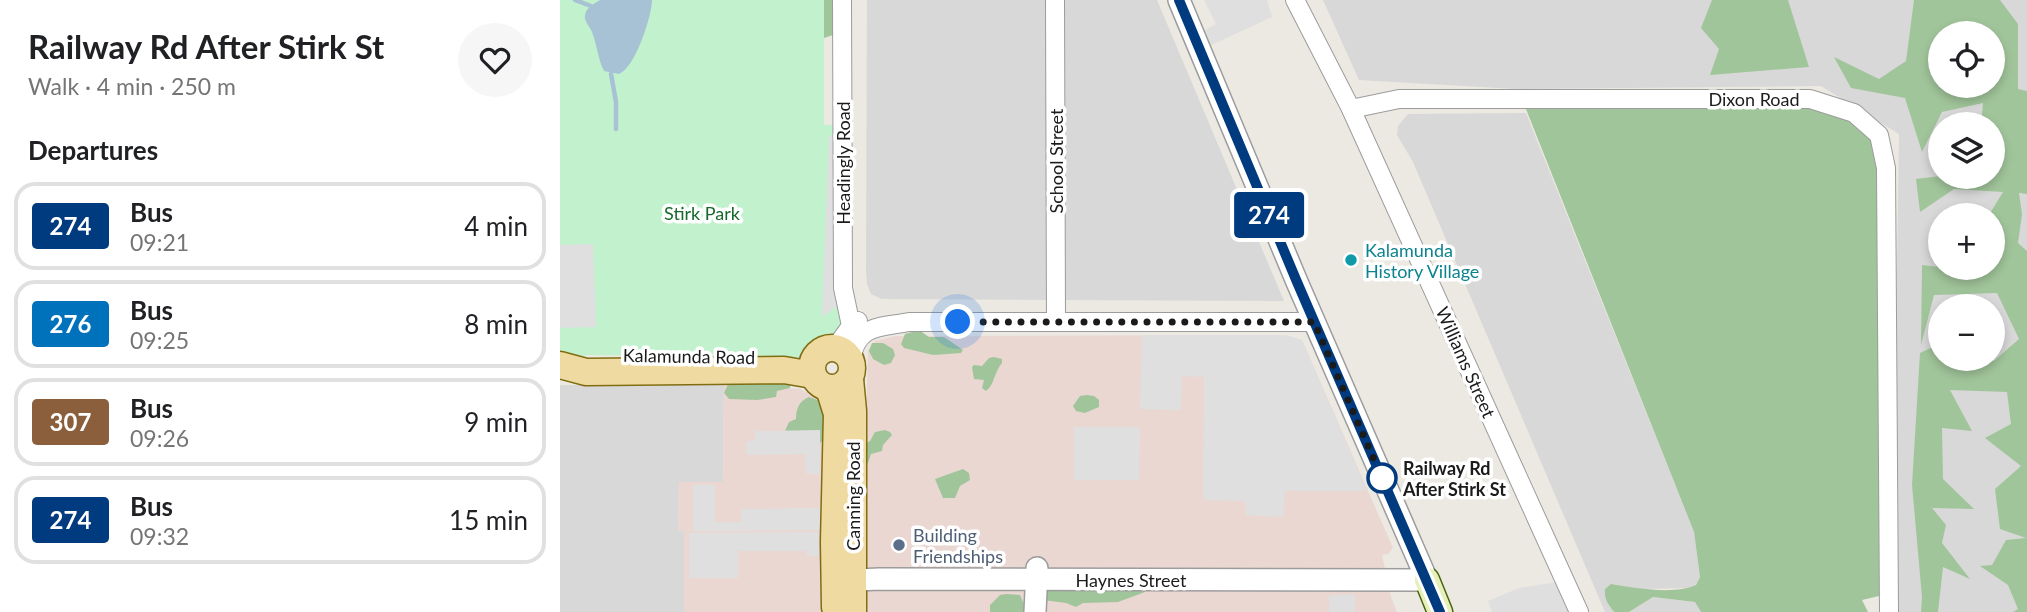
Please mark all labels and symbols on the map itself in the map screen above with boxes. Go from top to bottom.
street label: Dixon Road [1708,88,1800,110]
street label: Headingly Road [832,101,854,225]
street label: School Street [1045,108,1067,214]
line badge: 274 [1229,192,1309,238]
park label: Stirk Park [664,202,741,224]
place label: Kalamunda History Village [1365,239,1479,282]
marker: Kalamunda History Village [1343,252,1359,268]
street label: Williams Street [1432,303,1501,421]
your location [940,304,975,339]
street label: Kalamunda Road [623,344,755,368]
street label: Canning Road [842,441,864,551]
place label: Railway Rd After Stirk St [1402,457,1506,500]
marker: Railway Rd After Stirk St [1367,463,1397,493]
place label: Building Friendships [913,524,1003,567]
marker: Building Friendships [891,537,907,553]
street label: Haynes Street [1076,569,1187,591]

